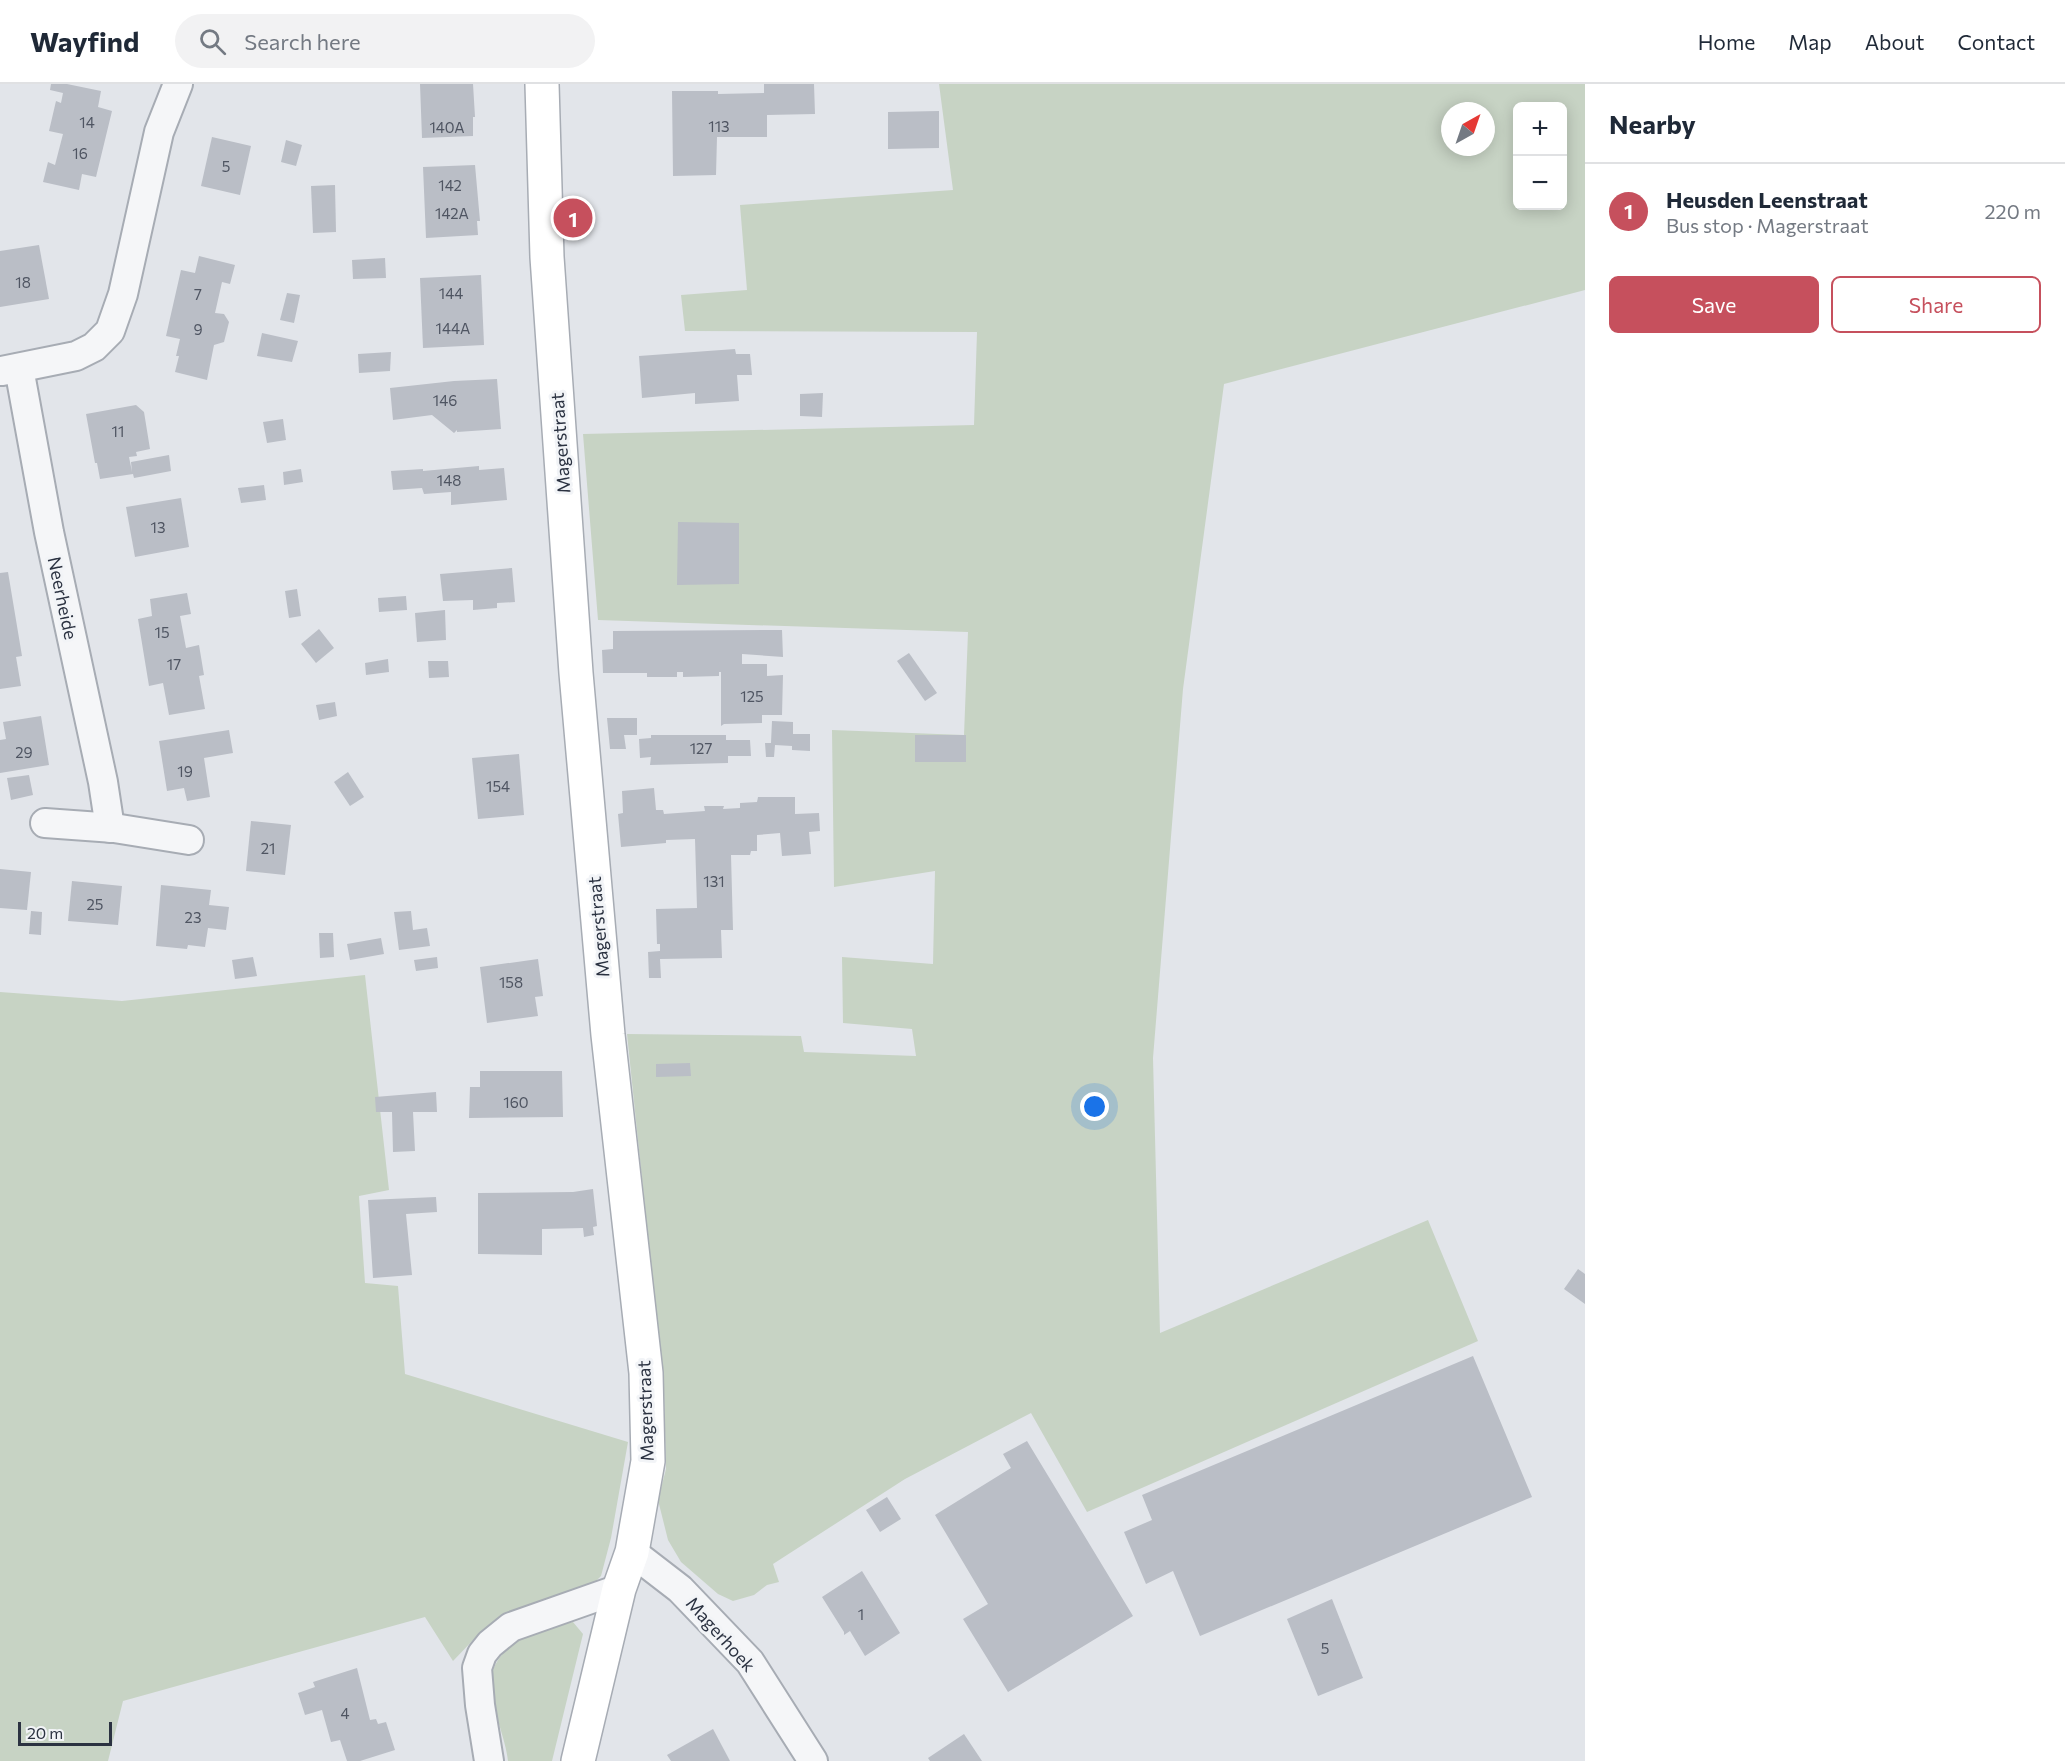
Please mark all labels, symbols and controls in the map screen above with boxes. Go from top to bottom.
search box [175,14,595,68]
text: Wayfind [30,24,139,58]
icon: search [196,25,229,58]
text: Search here [244,28,361,55]
text: Home [1698,29,1755,54]
text: Map [1788,29,1832,54]
text: About [1865,29,1924,54]
text: Contact [1957,29,2035,54]
north arrow [1441,102,1495,156]
map controls [1513,102,1567,210]
button: + [1513,102,1567,156]
text: Nearby [1609,108,1696,139]
house number: 14 [79,113,95,131]
house number: 113 [708,117,730,135]
house number: 140A [429,118,465,136]
house number: 16 [72,144,88,162]
button: − [1513,156,1567,210]
house number: 5 [222,157,230,175]
house number: 142 [438,176,462,194]
text: Heusden Leenstraat [1666,186,1868,213]
pin: 1 [554,196,592,240]
text: 1 [1624,199,1633,223]
text: 220 m [1985,199,2041,223]
house number: 142A [435,204,469,222]
text: Bus stop · Magerstraat [1666,213,1869,237]
house number: 18 [15,273,31,291]
button: Save [1609,276,1819,333]
button: Share [1831,276,2041,333]
house number: 144 [439,284,463,302]
house number: 7 [194,285,202,303]
house number: 144A [436,319,470,337]
house number: 9 [193,320,203,338]
house number: 146 [433,391,457,409]
street label: Magerstraat [545,392,575,494]
house number: 11 [112,422,124,440]
house number: 148 [437,471,461,489]
house number: 13 [151,518,165,536]
street label: Neerheide [43,555,83,641]
house number: 15 [154,623,170,641]
house number: 17 [167,655,181,673]
house number: 125 [740,687,764,705]
house number: 127 [690,739,712,757]
house number: 29 [15,743,33,761]
house number: 19 [177,762,193,780]
house number: 154 [486,777,510,795]
house number: 21 [261,839,275,857]
house number: 131 [703,872,725,890]
street label: Magerstraat [583,876,613,978]
house number: 25 [87,895,103,913]
house number: 23 [185,908,201,926]
house number: 158 [499,973,523,991]
your location [1080,1092,1109,1121]
house number: 160 [503,1093,529,1111]
street label: Magerstraat [632,1360,658,1462]
street label: Magerhoek [682,1592,760,1676]
house number: 1 [858,1605,864,1623]
house number: 5 [1321,1639,1329,1657]
house number: 4 [341,1704,350,1722]
scale bar [18,1719,112,1746]
text: 20 m [27,1723,63,1742]

